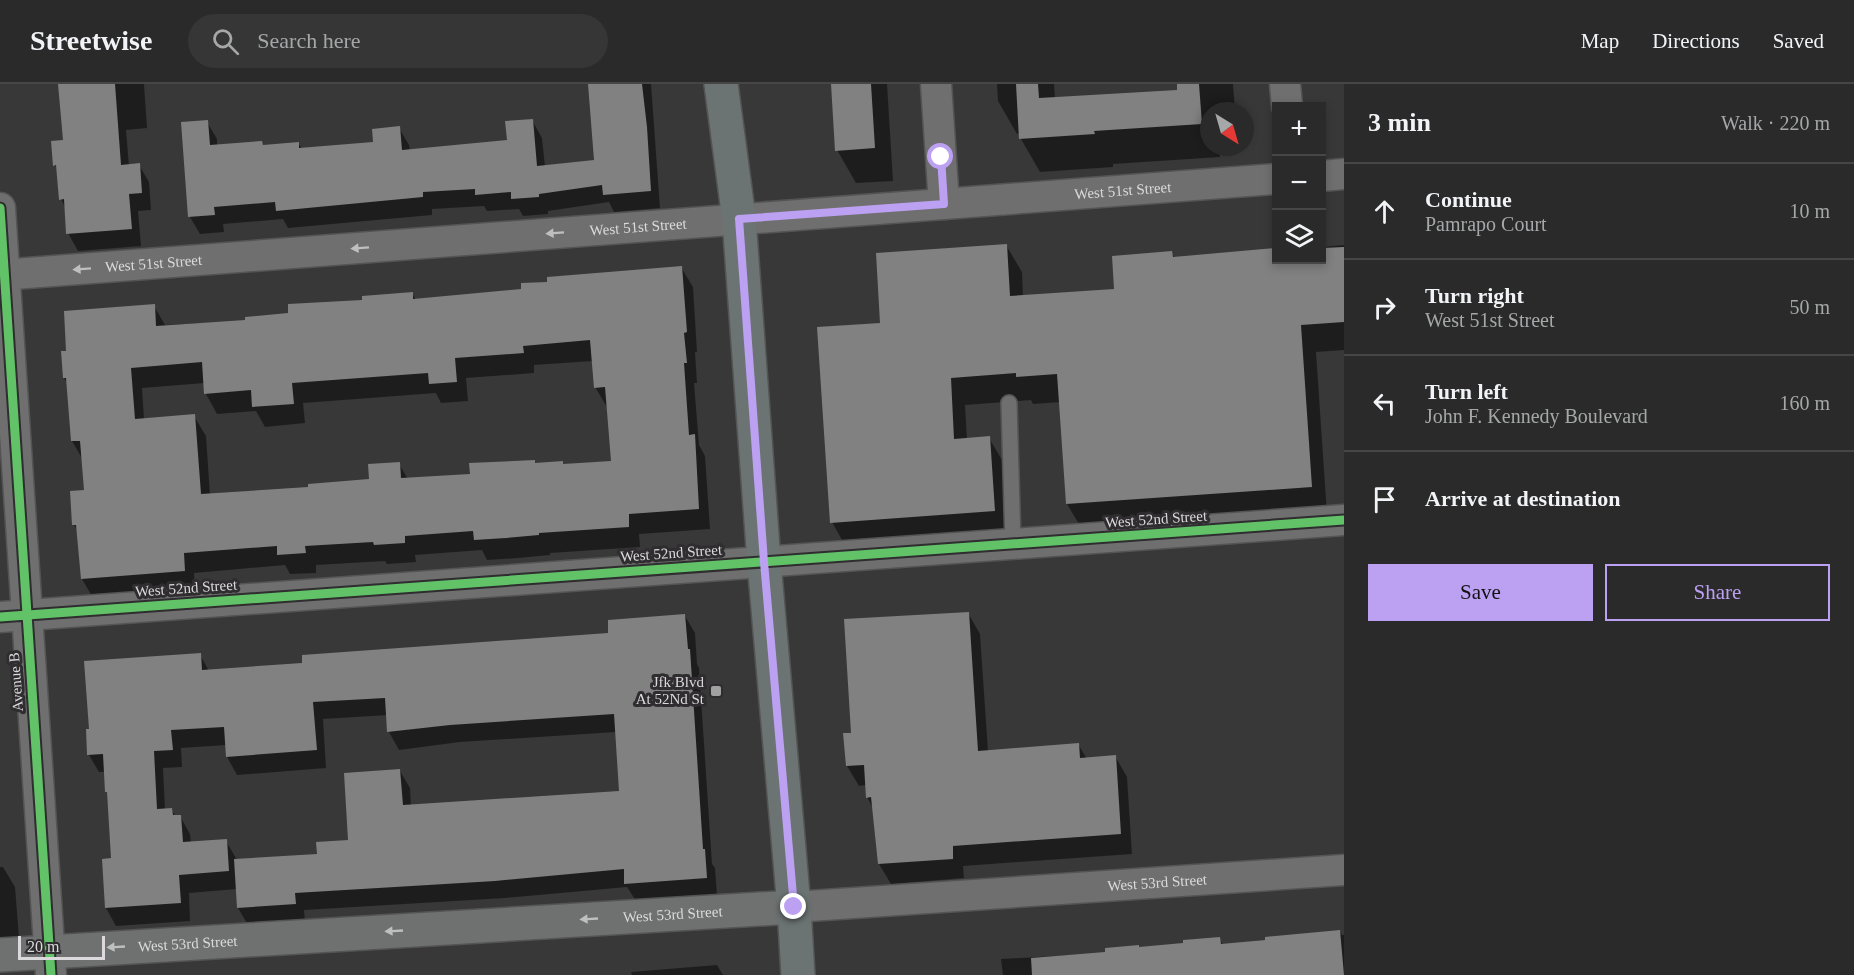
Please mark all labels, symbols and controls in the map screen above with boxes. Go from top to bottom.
search box [188,14,608,68]
text: Streetwise [30,25,152,56]
icon: search [209,25,242,58]
text: Search here [257,28,361,53]
text: Map [1581,29,1619,53]
text: Directions [1652,29,1740,53]
text: Saved [1773,29,1824,53]
north arrow [1200,102,1254,156]
map controls [1272,102,1326,264]
button: + [1272,102,1326,156]
text: 3 min [1368,108,1431,137]
text: Walk · 220 m [1721,112,1830,134]
route start [927,143,953,169]
button: − [1272,156,1326,210]
street label: West 51st Street [1074,179,1173,202]
text: Continue [1425,187,1512,212]
icon: ahead [1368,195,1401,228]
text: 10 m [1789,200,1830,222]
button: layers [1272,210,1326,264]
text: Pamrapo Court [1425,213,1547,235]
street label: West 51st Street [589,215,688,239]
one-way arrow [545,228,564,238]
one-way arrow [351,243,370,253]
street label: West 51st Street [105,252,203,275]
one-way arrow [72,264,91,273]
text: Turn right [1425,283,1524,308]
icon: right [1368,291,1401,324]
text: 50 m [1789,296,1830,318]
text: West 51st Street [1425,309,1554,331]
text: Turn left [1425,379,1508,404]
icon: left [1368,387,1401,420]
text: 160 m [1779,392,1830,414]
text: John F. Kennedy Boulevard [1425,405,1648,427]
icon: arrive [1368,483,1401,516]
text: Arrive at destination [1425,486,1621,511]
street label: West 52nd Street [1105,507,1208,531]
street label: West 52nd Street [620,541,723,565]
button: Save [1368,564,1593,621]
button: Share [1605,564,1830,621]
street label: West 52nd Street [135,576,238,600]
street label: Avenue B [6,652,26,712]
place label: Jfk Blvd At 52Nd St [636,674,705,707]
marker: Jfk Blvd At 52Nd St [709,684,723,698]
street label: West 53rd Street [1107,871,1208,894]
route end [780,893,806,919]
street label: West 53rd Street [623,903,724,925]
one-way arrow [579,915,598,924]
one-way arrow [385,926,404,935]
scale bar [18,933,105,960]
street label: West 53rd Street [137,933,239,955]
text: 20 m [27,938,59,955]
one-way arrow [106,943,125,952]

